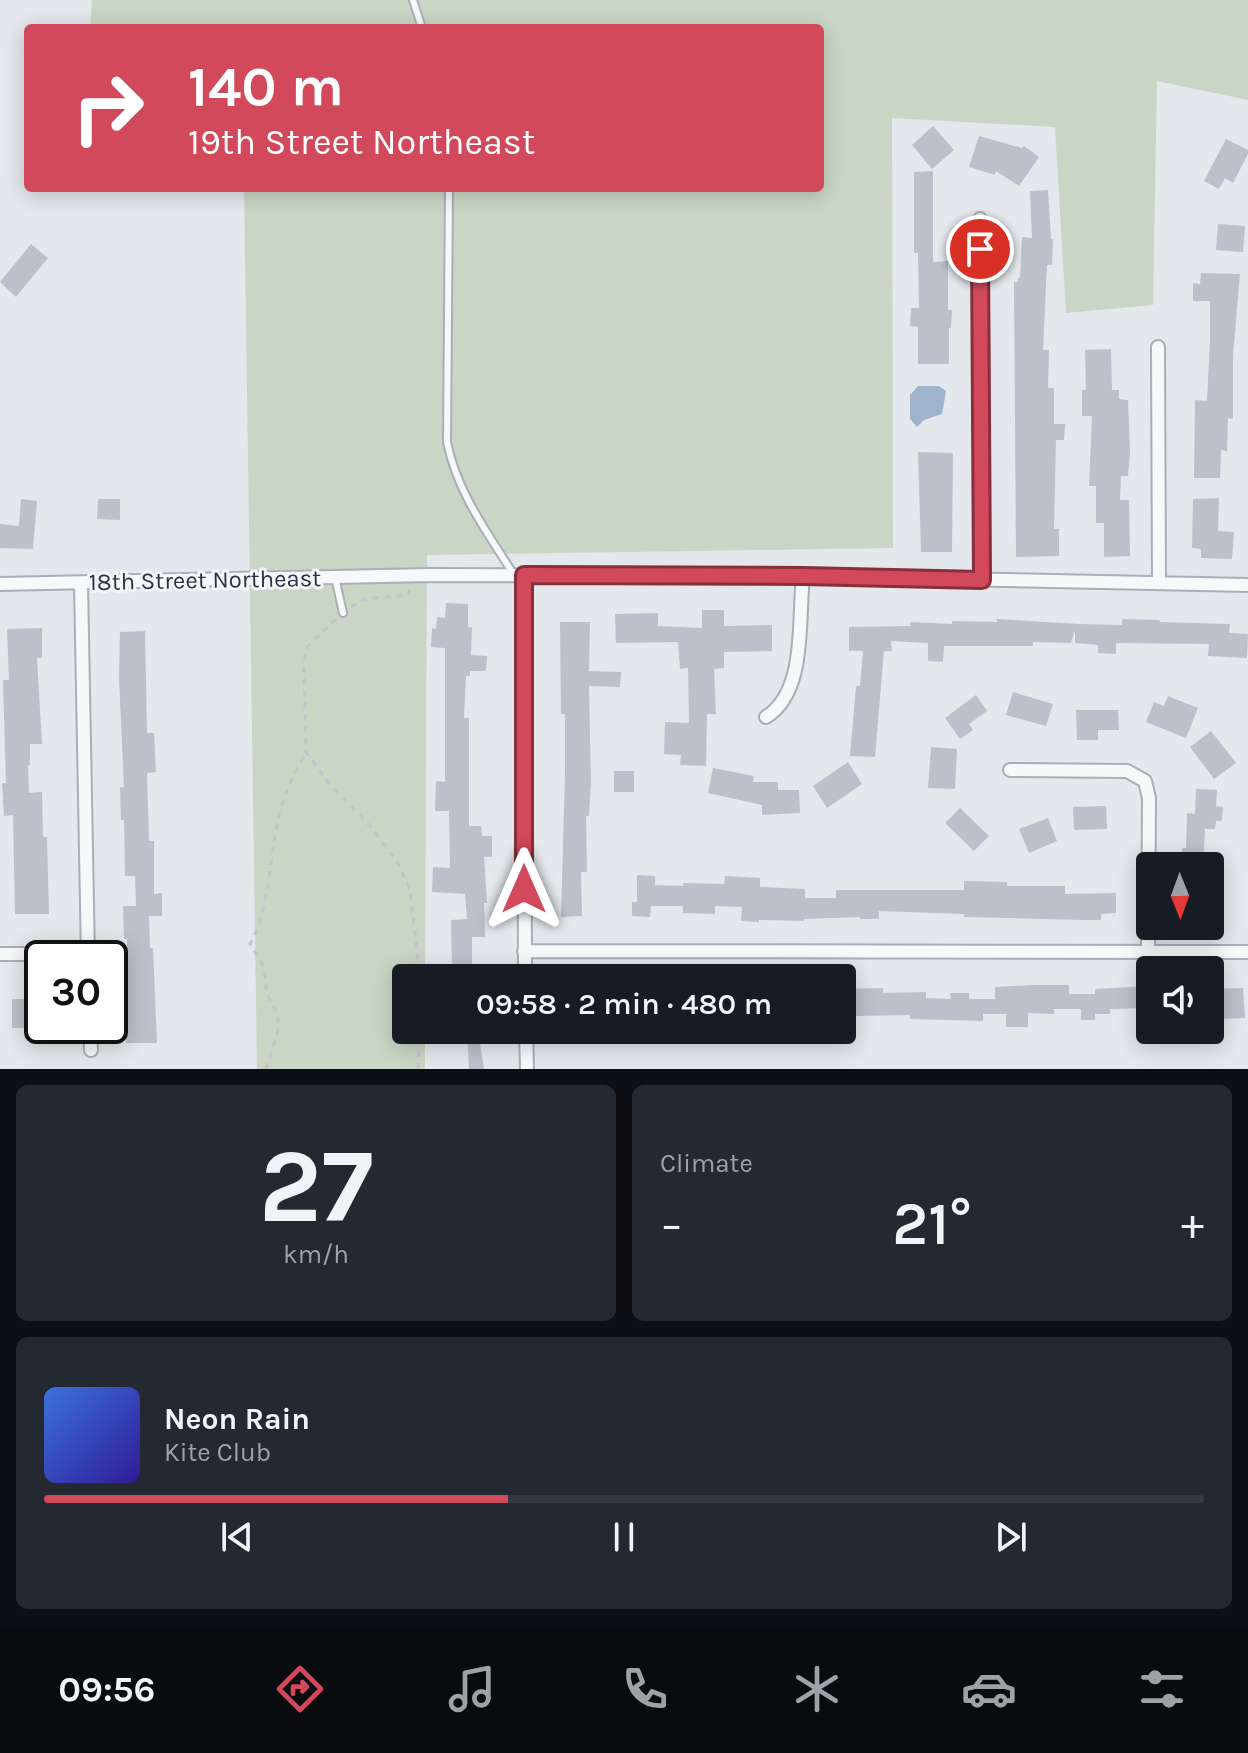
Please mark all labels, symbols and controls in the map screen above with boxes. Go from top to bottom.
text: 140 m [188,54,344,119]
icon: right [56,56,160,160]
text: 19th Street Northeast [188,121,535,163]
pin [946,215,1014,283]
icon: arrive [958,227,1002,271]
street label: 18th Street Northeast [89,564,321,596]
position arrow [482,847,566,931]
north arrow [1136,852,1224,940]
map controls [1136,852,1224,1044]
speed limit sign: 30 [24,940,128,1044]
button: sound [1136,956,1224,1044]
text: 09:58 · 2 min · 480 m [476,986,772,1022]
text: 27 [259,1126,373,1247]
text: Climate [660,1148,753,1179]
text: 21° [892,1189,972,1259]
text: − [660,1199,683,1250]
text: + [1181,1199,1204,1250]
text: km/h [283,1239,349,1270]
text: Neon Rain [164,1401,310,1437]
text: Kite Club [164,1437,271,1468]
icon: previous [215,1515,259,1559]
icon: pause [602,1515,646,1559]
icon: next [989,1515,1033,1559]
icon: directions [272,1661,328,1717]
icon: music [444,1661,500,1717]
icon: phone [617,1661,673,1717]
icon: climate [789,1661,845,1717]
icon: car [961,1661,1017,1717]
icon: filters [1134,1661,1190,1717]
text: 09:56 [58,1668,155,1710]

